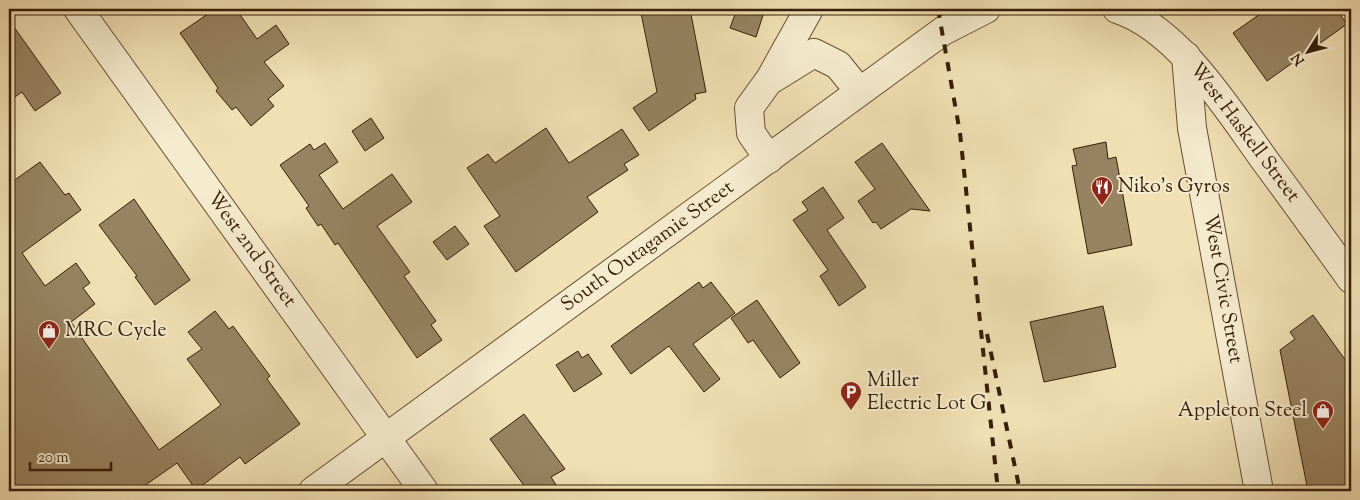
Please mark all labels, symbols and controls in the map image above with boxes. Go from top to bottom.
north arrow [1282,28,1332,78]
text: N [1288,48,1310,69]
street label: West Haskell Street [1182,57,1306,209]
place label: Niko's Gyros [1118,173,1230,202]
street label: South Outagamie Street [555,174,741,320]
restaurant icon: Niko's Gyros [1090,175,1114,206]
street label: West 2nd Street [199,186,303,314]
street label: West Civic Street [1195,212,1249,366]
place label: MRC Cycle [65,317,167,346]
shop icon: MRC Cycle [37,319,61,350]
place label: Miller Electric Lot G [867,367,986,419]
parking icon: Miller Electric Lot G [839,380,863,411]
place label: Appleton Steel [1178,397,1307,426]
shop icon: Appleton Steel [1311,399,1335,430]
scale bar [30,440,111,472]
text: 20 m [38,448,69,469]

